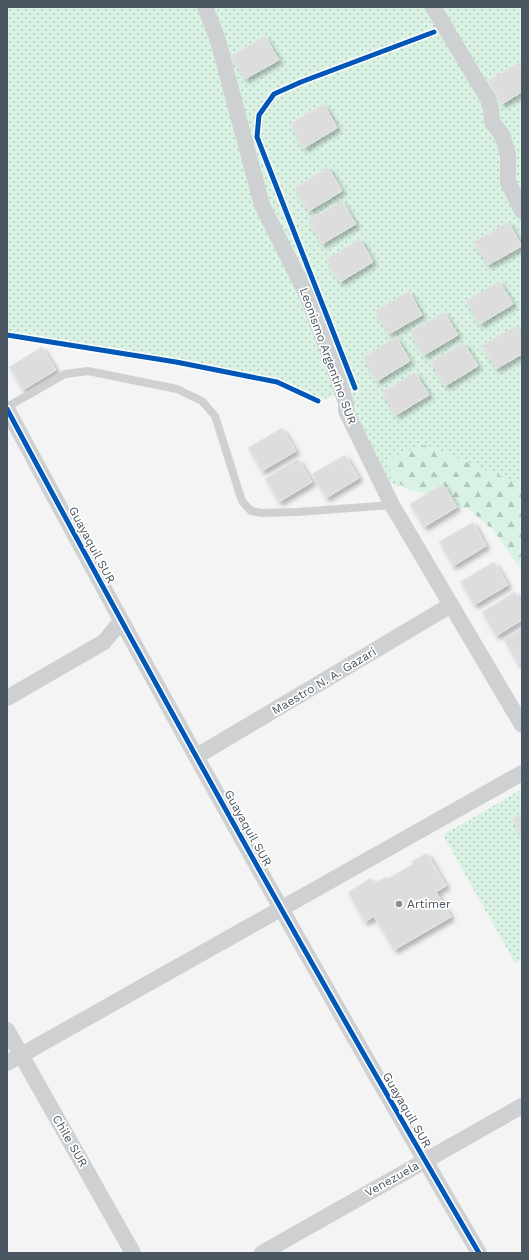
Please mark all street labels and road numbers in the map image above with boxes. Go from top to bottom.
street label: Leonismo Argentino SUR [297,286,359,426]
street label: Guayaquil SUR [66,504,118,586]
street label: Maestro N. A. Gazari [269,644,379,718]
street label: Guayaquil SUR [221,787,275,869]
street label: Guayaquil SUR [380,1070,434,1150]
street label: Chile SUR [50,1113,90,1170]
street label: Venezuela [362,1158,422,1200]

